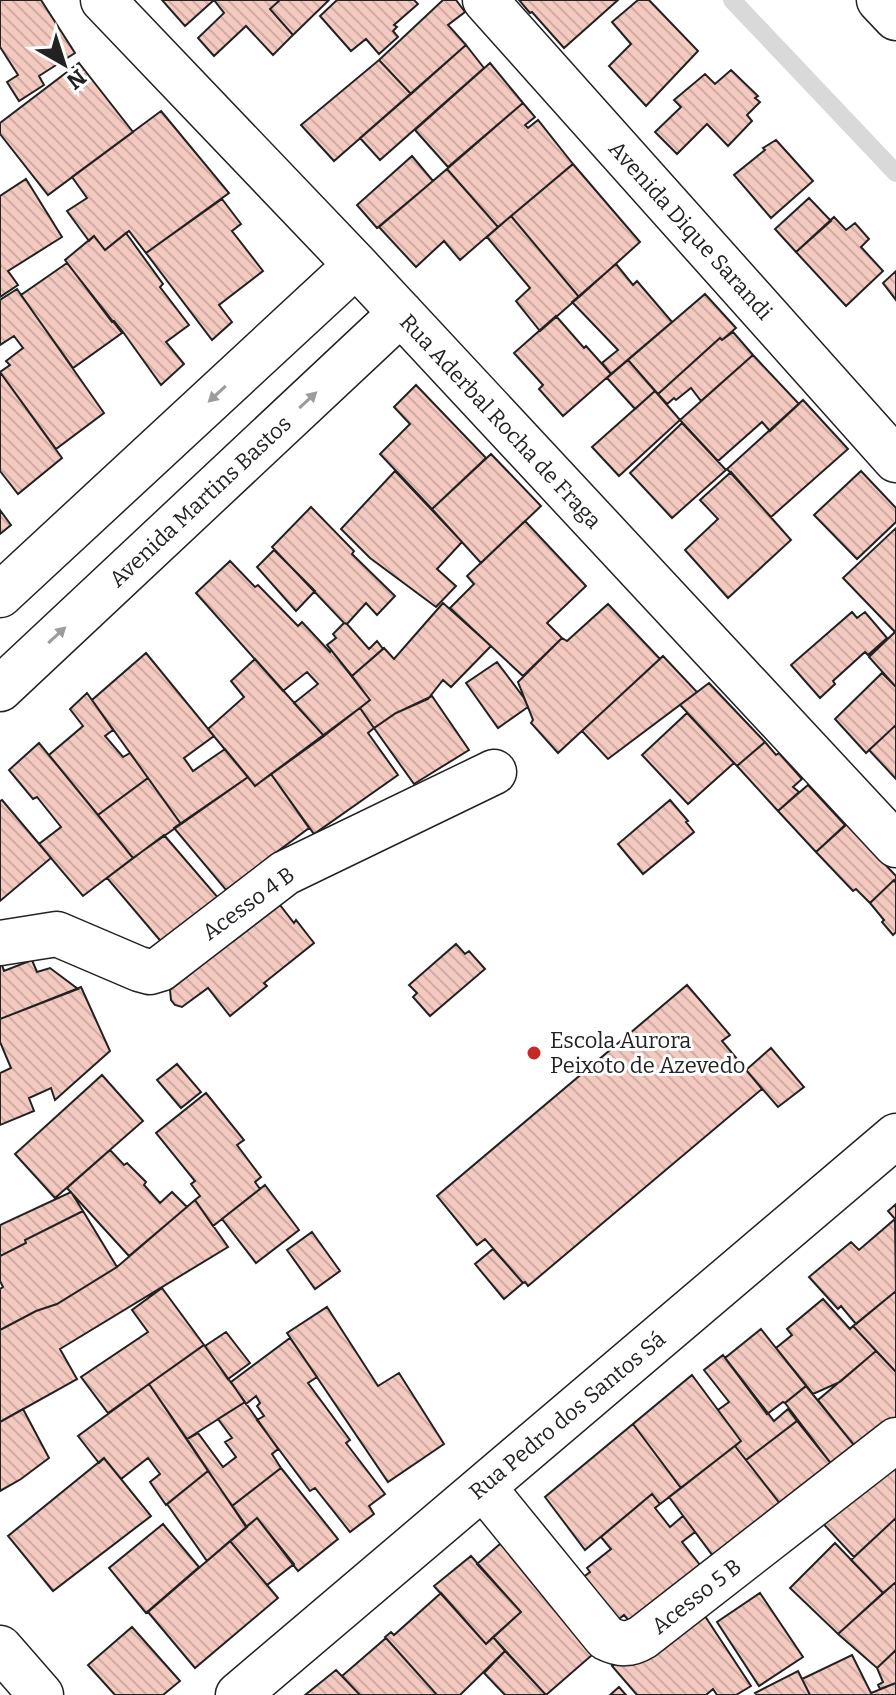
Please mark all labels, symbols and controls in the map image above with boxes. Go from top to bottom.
north arrow [24,24,104,104]
text: N [61,63,91,95]
street label: Avenida Dique Sarandi [603,135,778,326]
street label: Rua Aderbal Rocha de Fraga [394,308,607,534]
one-way arrow [207,384,226,402]
one-way arrow [298,391,317,410]
street label: Avenida Martins Bastos [104,410,297,593]
one-way arrow [47,627,66,645]
street label: Acesso 4 B [197,861,300,946]
place label: Escola Aurora Peixoto de Azevedo [550,1027,745,1079]
marker: Escola Aurora Peixoto de Azevedo [525,1044,543,1062]
street label: Rua Pedro dos Santos Sá [464,1325,671,1505]
street label: Acesso 5 B [646,1553,747,1640]

